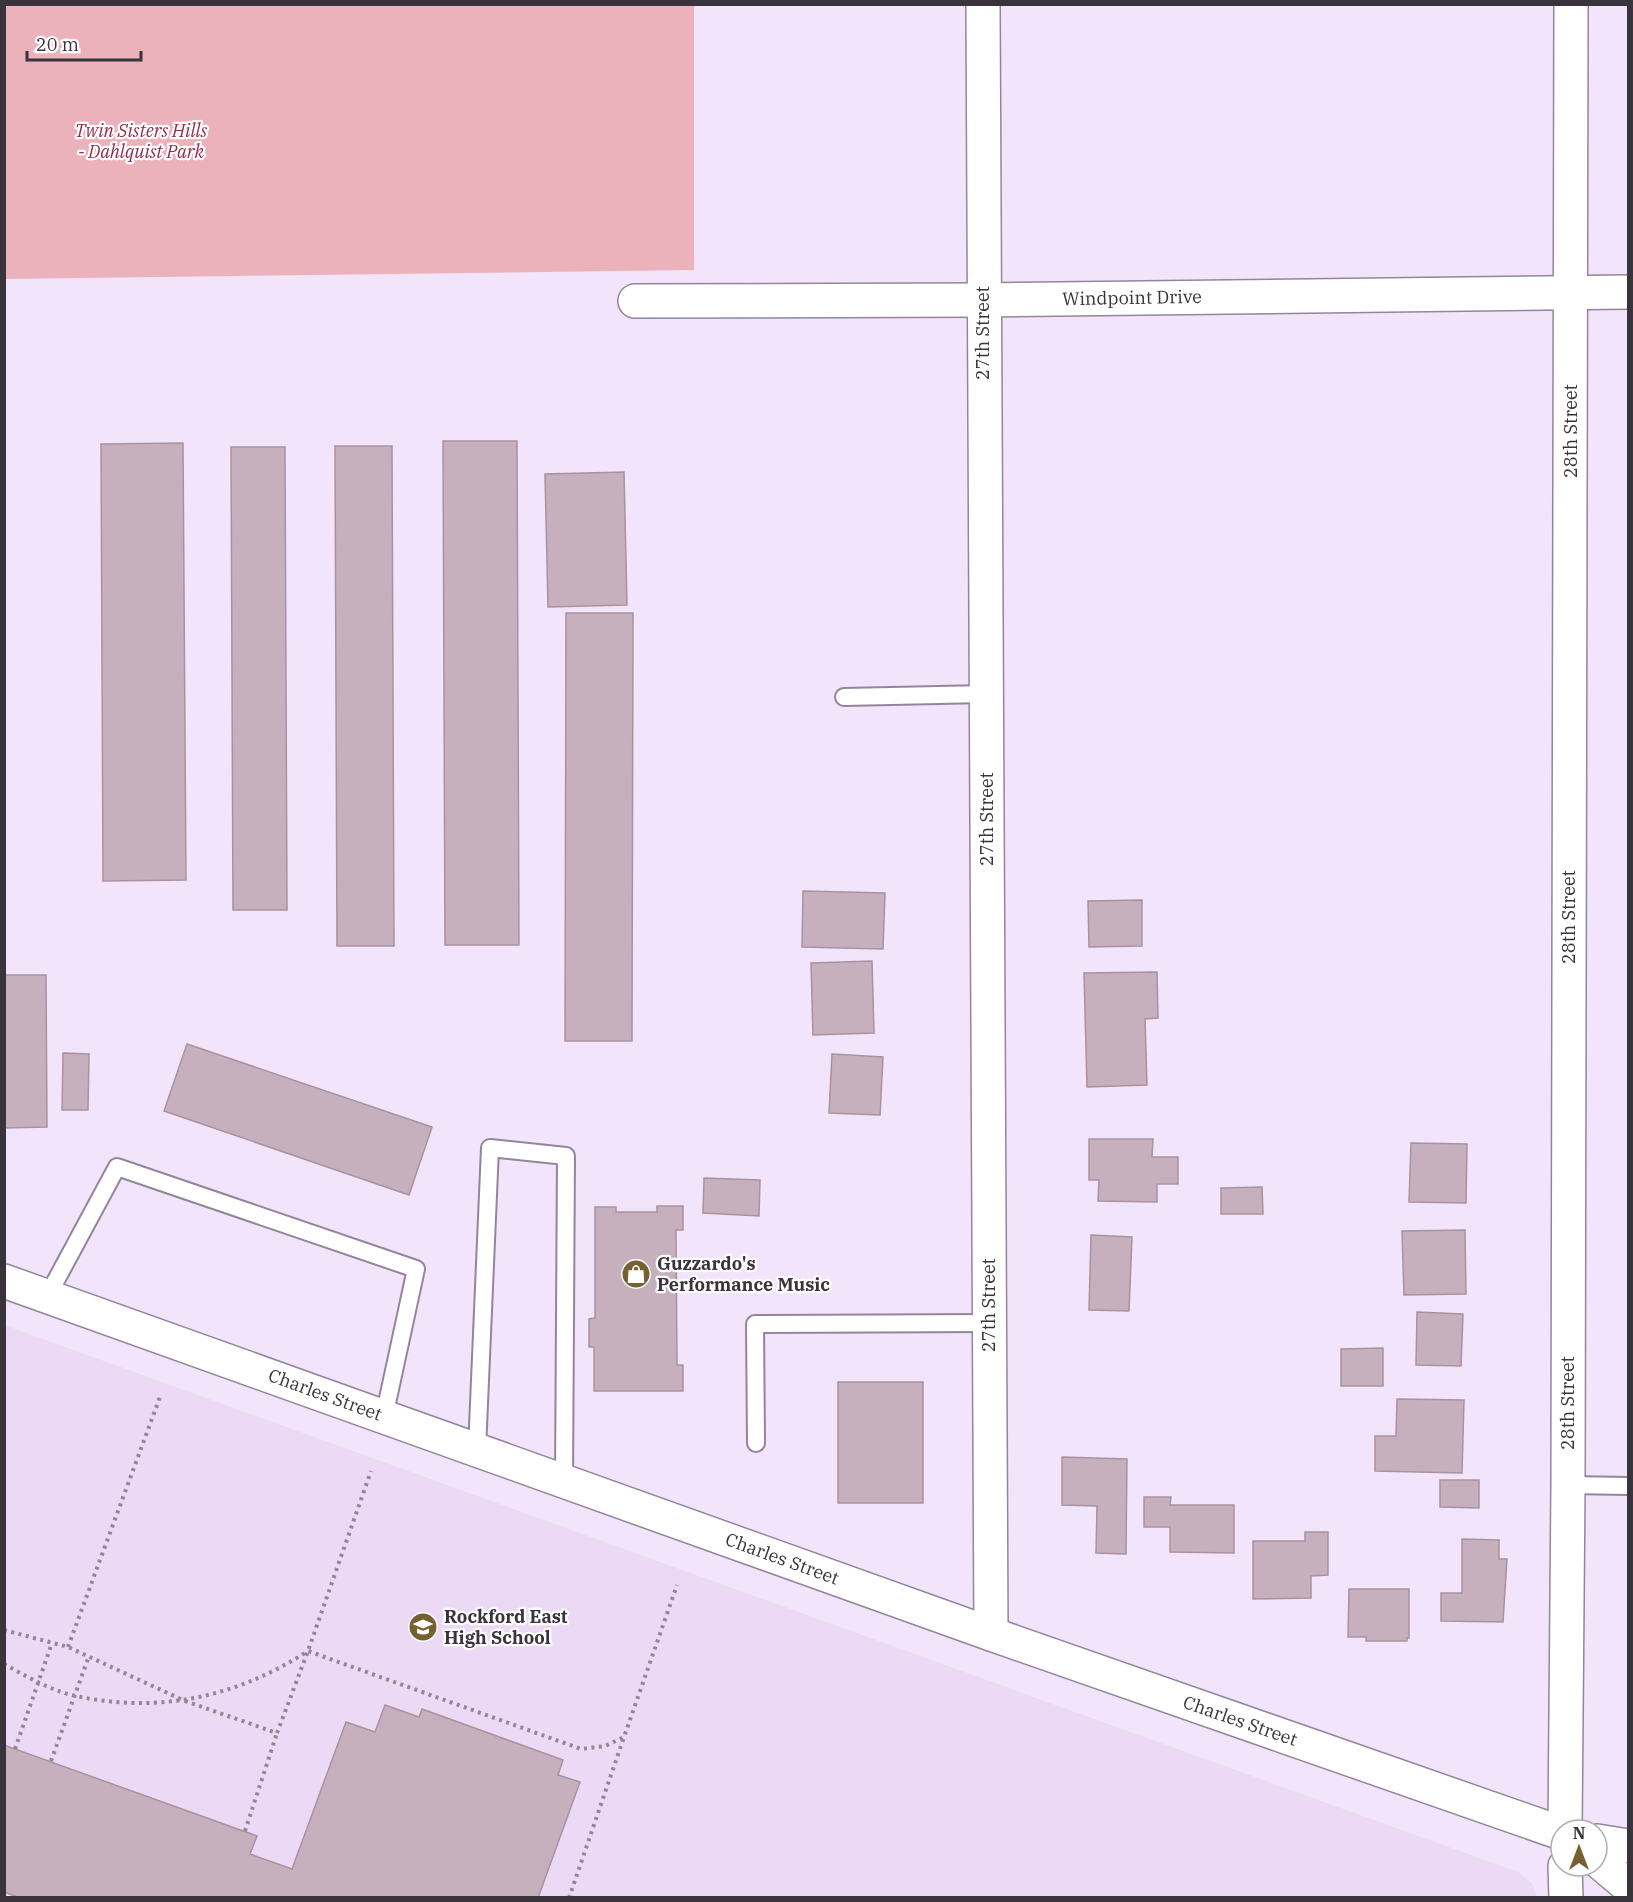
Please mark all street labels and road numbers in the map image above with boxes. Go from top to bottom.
street label: Windpoint Drive [1062,285,1202,310]
street label: 27th Street [971,286,994,380]
street label: 28th Street [1559,384,1582,478]
street label: 27th Street [975,772,998,866]
street label: 28th Street [1557,870,1580,964]
street label: 27th Street [977,1258,1000,1352]
street label: 28th Street [1556,1356,1579,1450]
street label: Charles Street [265,1363,385,1426]
street label: Charles Street [722,1527,842,1590]
street label: Charles Street [1180,1690,1300,1751]

